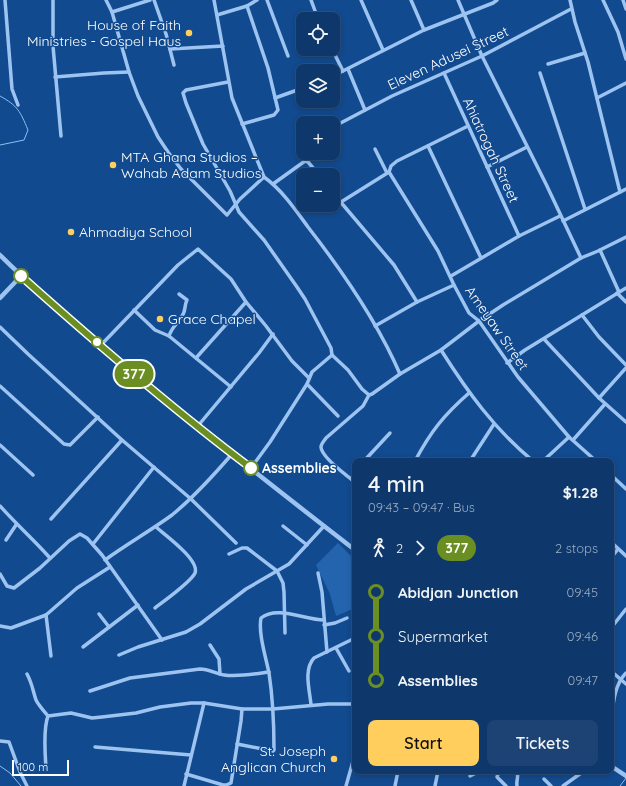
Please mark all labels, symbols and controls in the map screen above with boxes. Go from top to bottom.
map controls [296,12,340,212]
button: locate [296,12,340,56]
place label: House of Faith Ministries - Gospel Haus [27,16,181,50]
street label: Eleven Adusei Street [385,22,512,94]
marker: House of Faith Ministries - Gospel Haus [184,28,194,38]
button: layers [296,64,340,108]
street label: Ahiatrogah Street [459,95,523,206]
button: + [296,116,340,160]
place label: MTA Ghana Studios – Wahab Adam Studios [121,148,261,182]
marker: MTA Ghana Studios – Wahab Adam Studios [108,160,118,170]
button: − [296,168,340,212]
place label: Ahmadiya School [79,223,192,241]
marker: Ahmadiya School [66,227,76,237]
unlabelled marker [13,268,29,284]
street label: Ameyaw Street [461,282,533,374]
place label: Grace Chapel [168,310,256,328]
marker: Grace Chapel [155,314,165,324]
unlabelled marker [91,336,103,348]
line badge: 377 [111,361,157,387]
text: 377 [123,365,145,383]
place label: Assemblies [262,459,337,477]
marker: Assemblies [243,460,259,476]
text: 4 min [368,470,425,498]
text: $1.28 [563,483,598,502]
text: 09:43 – 09:47 · Bus [368,499,475,515]
icon: walk [368,537,390,559]
icon: forward [409,537,431,559]
text: 377 [445,539,468,557]
text: 2 [396,540,403,556]
text: 2 stops [555,540,598,556]
text: Abidjan Junction [398,583,518,602]
text: 09:45 [567,584,598,600]
text: Supermarket [398,627,488,646]
text: 09:46 [567,628,598,644]
text: Assemblies [398,671,478,690]
text: 09:47 [567,672,598,688]
button: Start [368,720,479,766]
button: Tickets [487,720,598,766]
place label: St. Joseph Anglican Church [221,742,326,776]
marker: St. Joseph Anglican Church [329,754,339,764]
scale bar [12,758,69,777]
text: 100 m [18,760,48,774]

